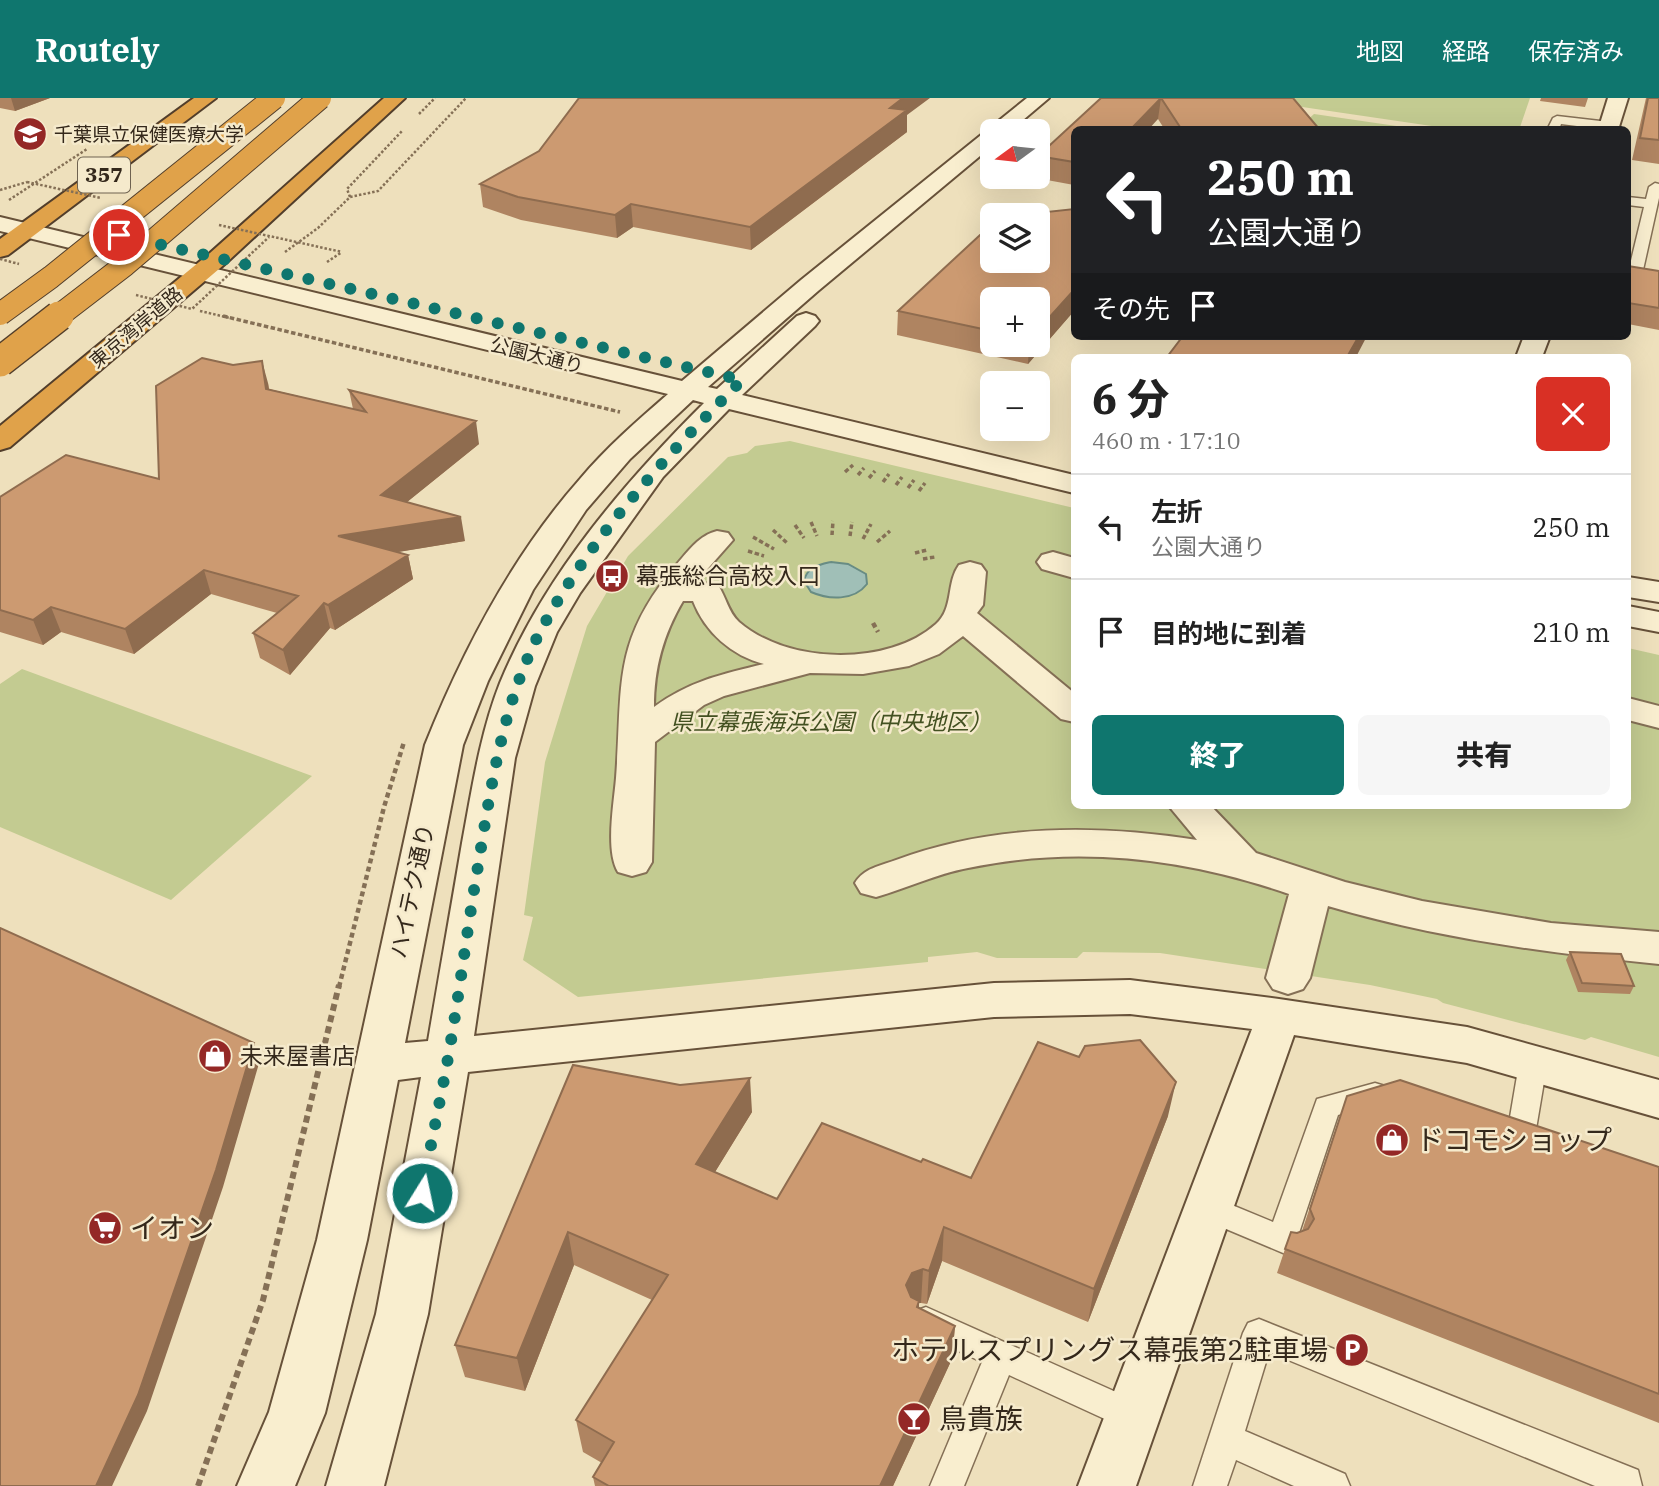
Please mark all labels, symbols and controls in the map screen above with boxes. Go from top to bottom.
text: Routely [35,28,160,71]
text: 地図 [1356,35,1404,67]
text: 経路 [1442,35,1490,67]
text: 保存済み [1528,35,1624,67]
school or university icon: 千葉県立保健医療大学 [11,115,49,153]
north arrow [980,119,1050,189]
map controls [980,119,1050,441]
place label: 千葉県立保健医療大学 [54,122,244,146]
text: 250 m [1207,145,1354,208]
icon: left [1092,154,1183,245]
road number: 357 [78,158,130,192]
button: layers [980,203,1050,273]
pin [89,205,149,265]
text: 公園大通り [1207,211,1367,253]
icon: arrive [100,216,138,254]
street label: 東京湾岸道路 [85,281,187,373]
button: + [980,287,1050,357]
icon: arrive [1184,287,1222,325]
text: その先 [1092,291,1170,325]
street label: 公園大通り [488,332,586,378]
button: − [980,371,1050,441]
text: 6 分 [1092,371,1169,426]
button: close [1536,377,1610,451]
text: 460 m · 17:10 [1092,425,1241,455]
text: 左折 [1151,494,1203,528]
icon: left [1092,508,1130,546]
text: 250 m [1532,510,1610,544]
text: 公園大通り [1151,531,1266,561]
bus stop icon: 幕張総合高校入口 [593,557,631,595]
place label: 幕張総合高校入口 [636,560,820,590]
icon: arrive [1092,613,1130,651]
text: 210 m [1532,615,1610,649]
text: 目的地に到着 [1151,616,1307,650]
park label: 県立幕張海浜公園（中央地区） [670,706,992,736]
button: 終了 [1092,715,1344,795]
button: 共有 [1358,715,1610,795]
street label: ハイテク通り [382,821,440,961]
shop icon: 未来屋書店 [196,1037,234,1075]
place label: 未来屋書店 [240,1040,355,1070]
shop icon: ドコモショップ [1373,1121,1411,1159]
place label: ドコモショップ [1416,1121,1612,1158]
position arrow [385,1156,459,1230]
supermarket icon: イオン [86,1209,124,1247]
place label: イオン [130,1209,214,1246]
place label: ホテルスプリングス幕張第2駐車場 [891,1331,1328,1368]
parking icon: ホテルスプリングス幕張第2駐車場 [1333,1331,1371,1369]
bar icon: 鳥貴族 [895,1400,933,1438]
place label: 鳥貴族 [939,1400,1023,1437]

